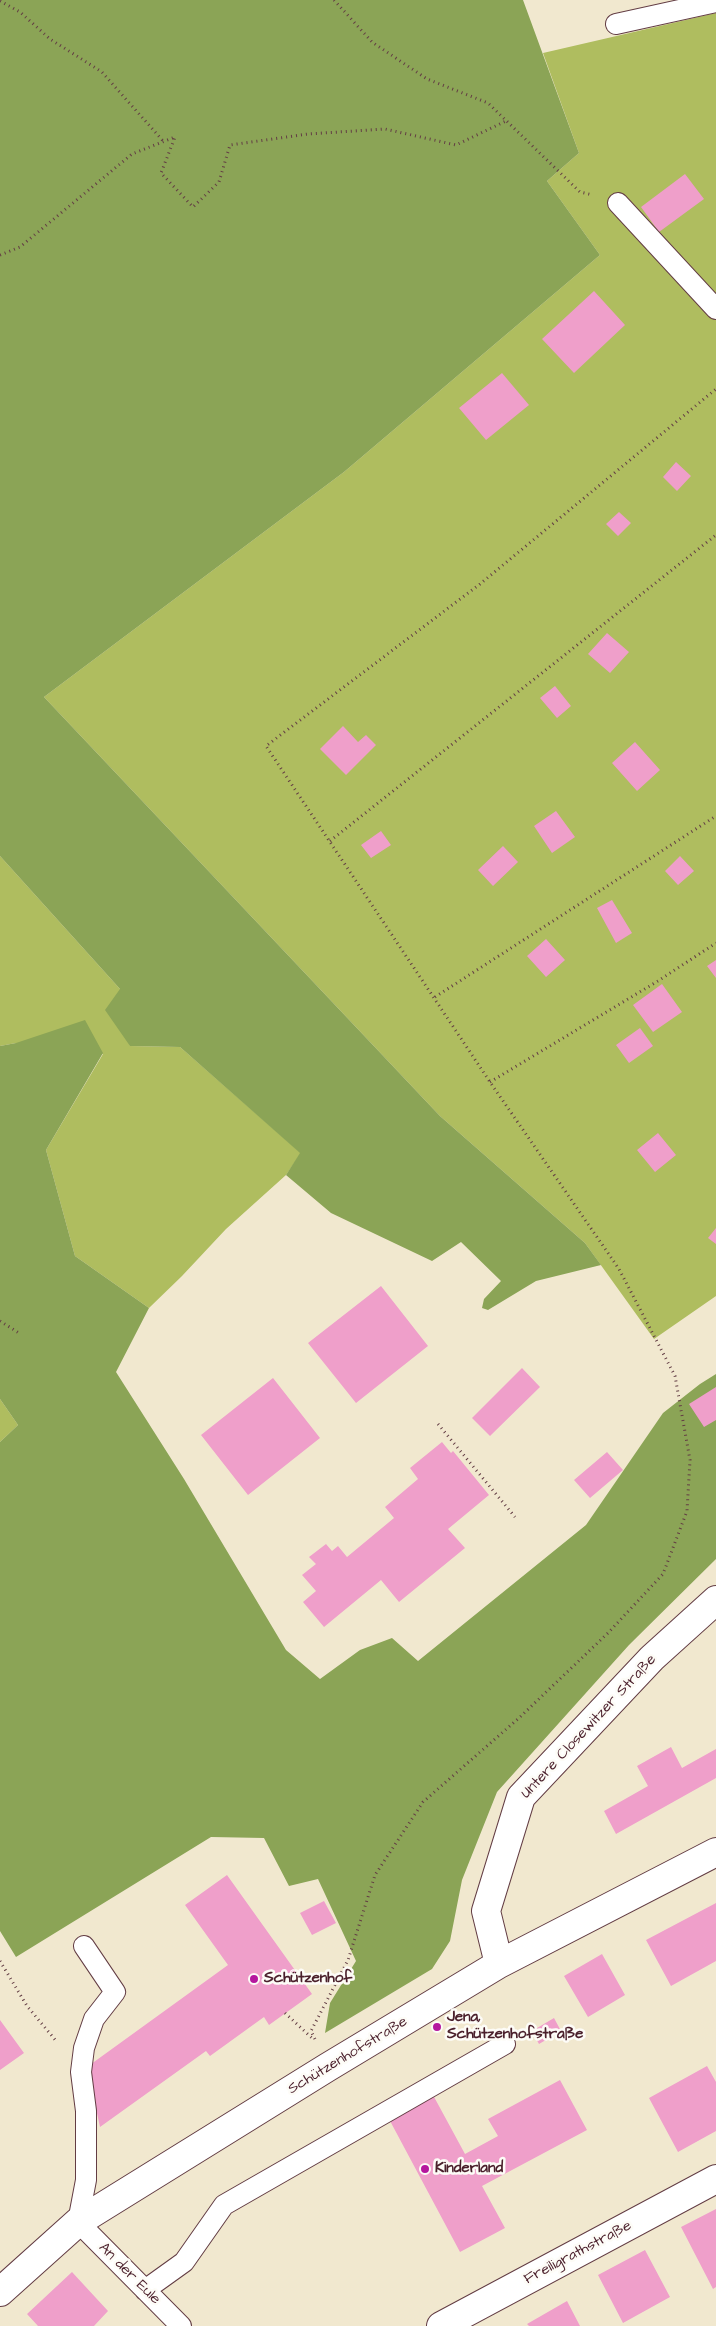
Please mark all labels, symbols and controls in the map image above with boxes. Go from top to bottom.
street label: Untere Closewitzer Straße [518,1651,660,1803]
place label: Schützenhof [264,1970,352,1988]
marker: Schützenhof [248,1973,260,1985]
place label: Jena, Schützenhofstraße [447,2009,583,2044]
street label: Schützenhofstraße [285,2013,411,2099]
marker: Jena, Schützenhofstraße [431,2021,443,2033]
place label: Kinderland [435,2160,503,2178]
marker: Kinderland [419,2163,431,2175]
street label: Freiligrathstraße [521,2217,635,2289]
street label: An der Eule [94,2239,164,2309]

